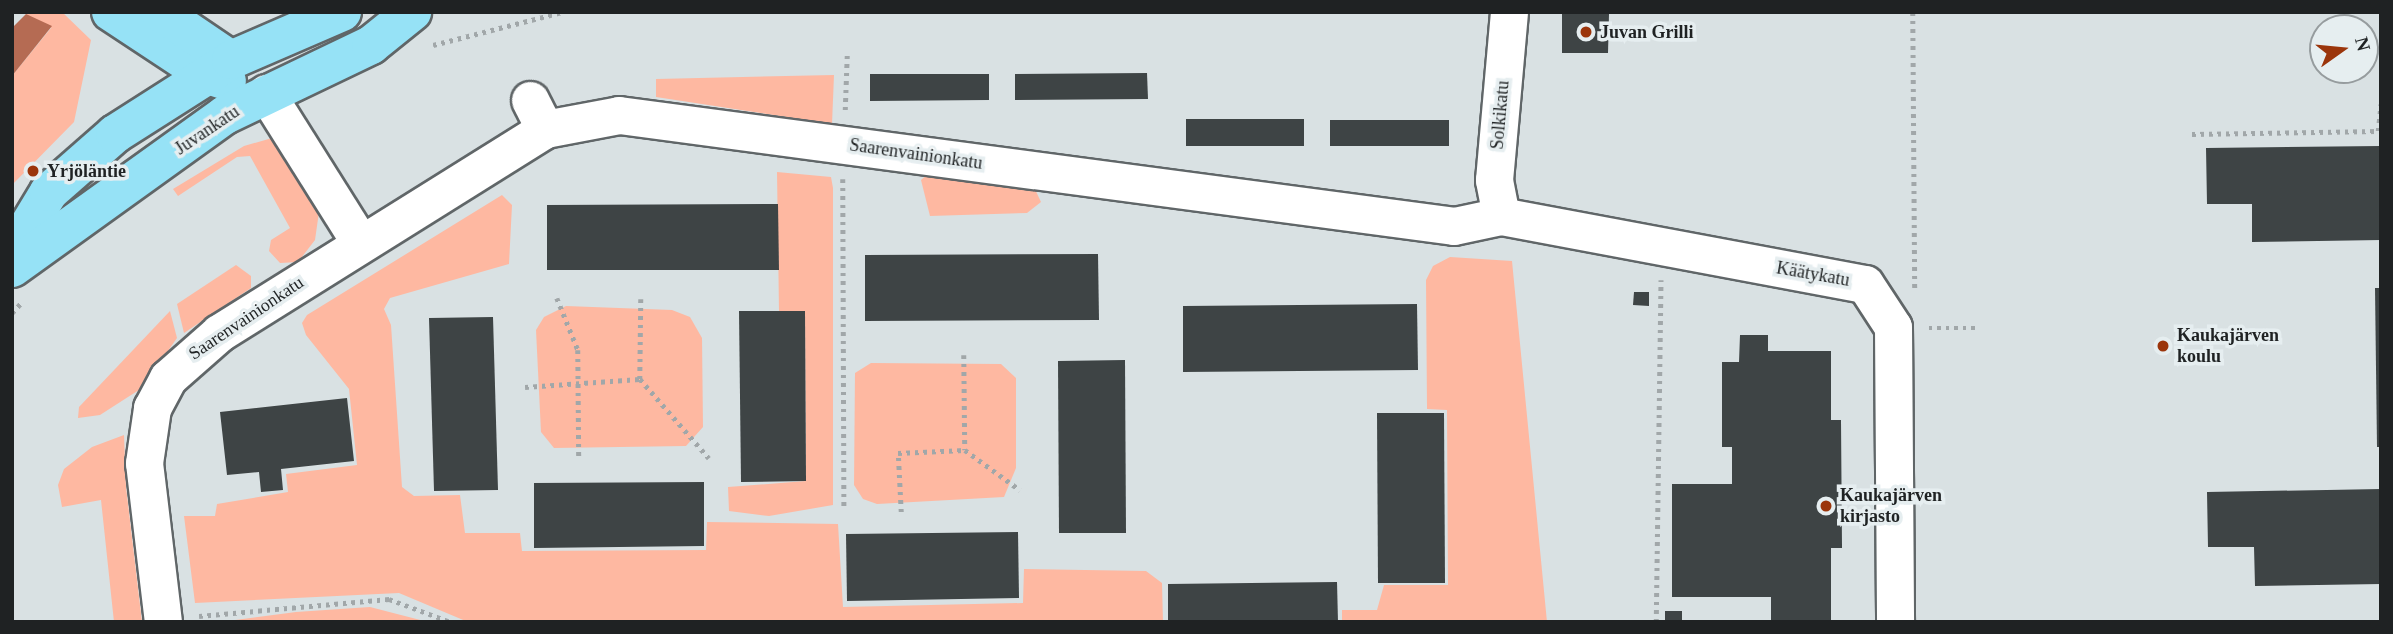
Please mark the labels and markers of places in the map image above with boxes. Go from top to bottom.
place label: Juvan Grilli [1600,21,1694,43]
marker: Juvan Grilli [1578,24,1594,40]
place label: Yrjöläntie [47,160,126,182]
marker: Yrjöläntie [25,163,41,179]
place label: Kaukajärven koulu [2177,325,2279,368]
marker: Kaukajärven koulu [2155,338,2171,354]
place label: Kaukajärven kirjasto [1840,485,1942,528]
marker: Kaukajärven kirjasto [1818,498,1834,514]

